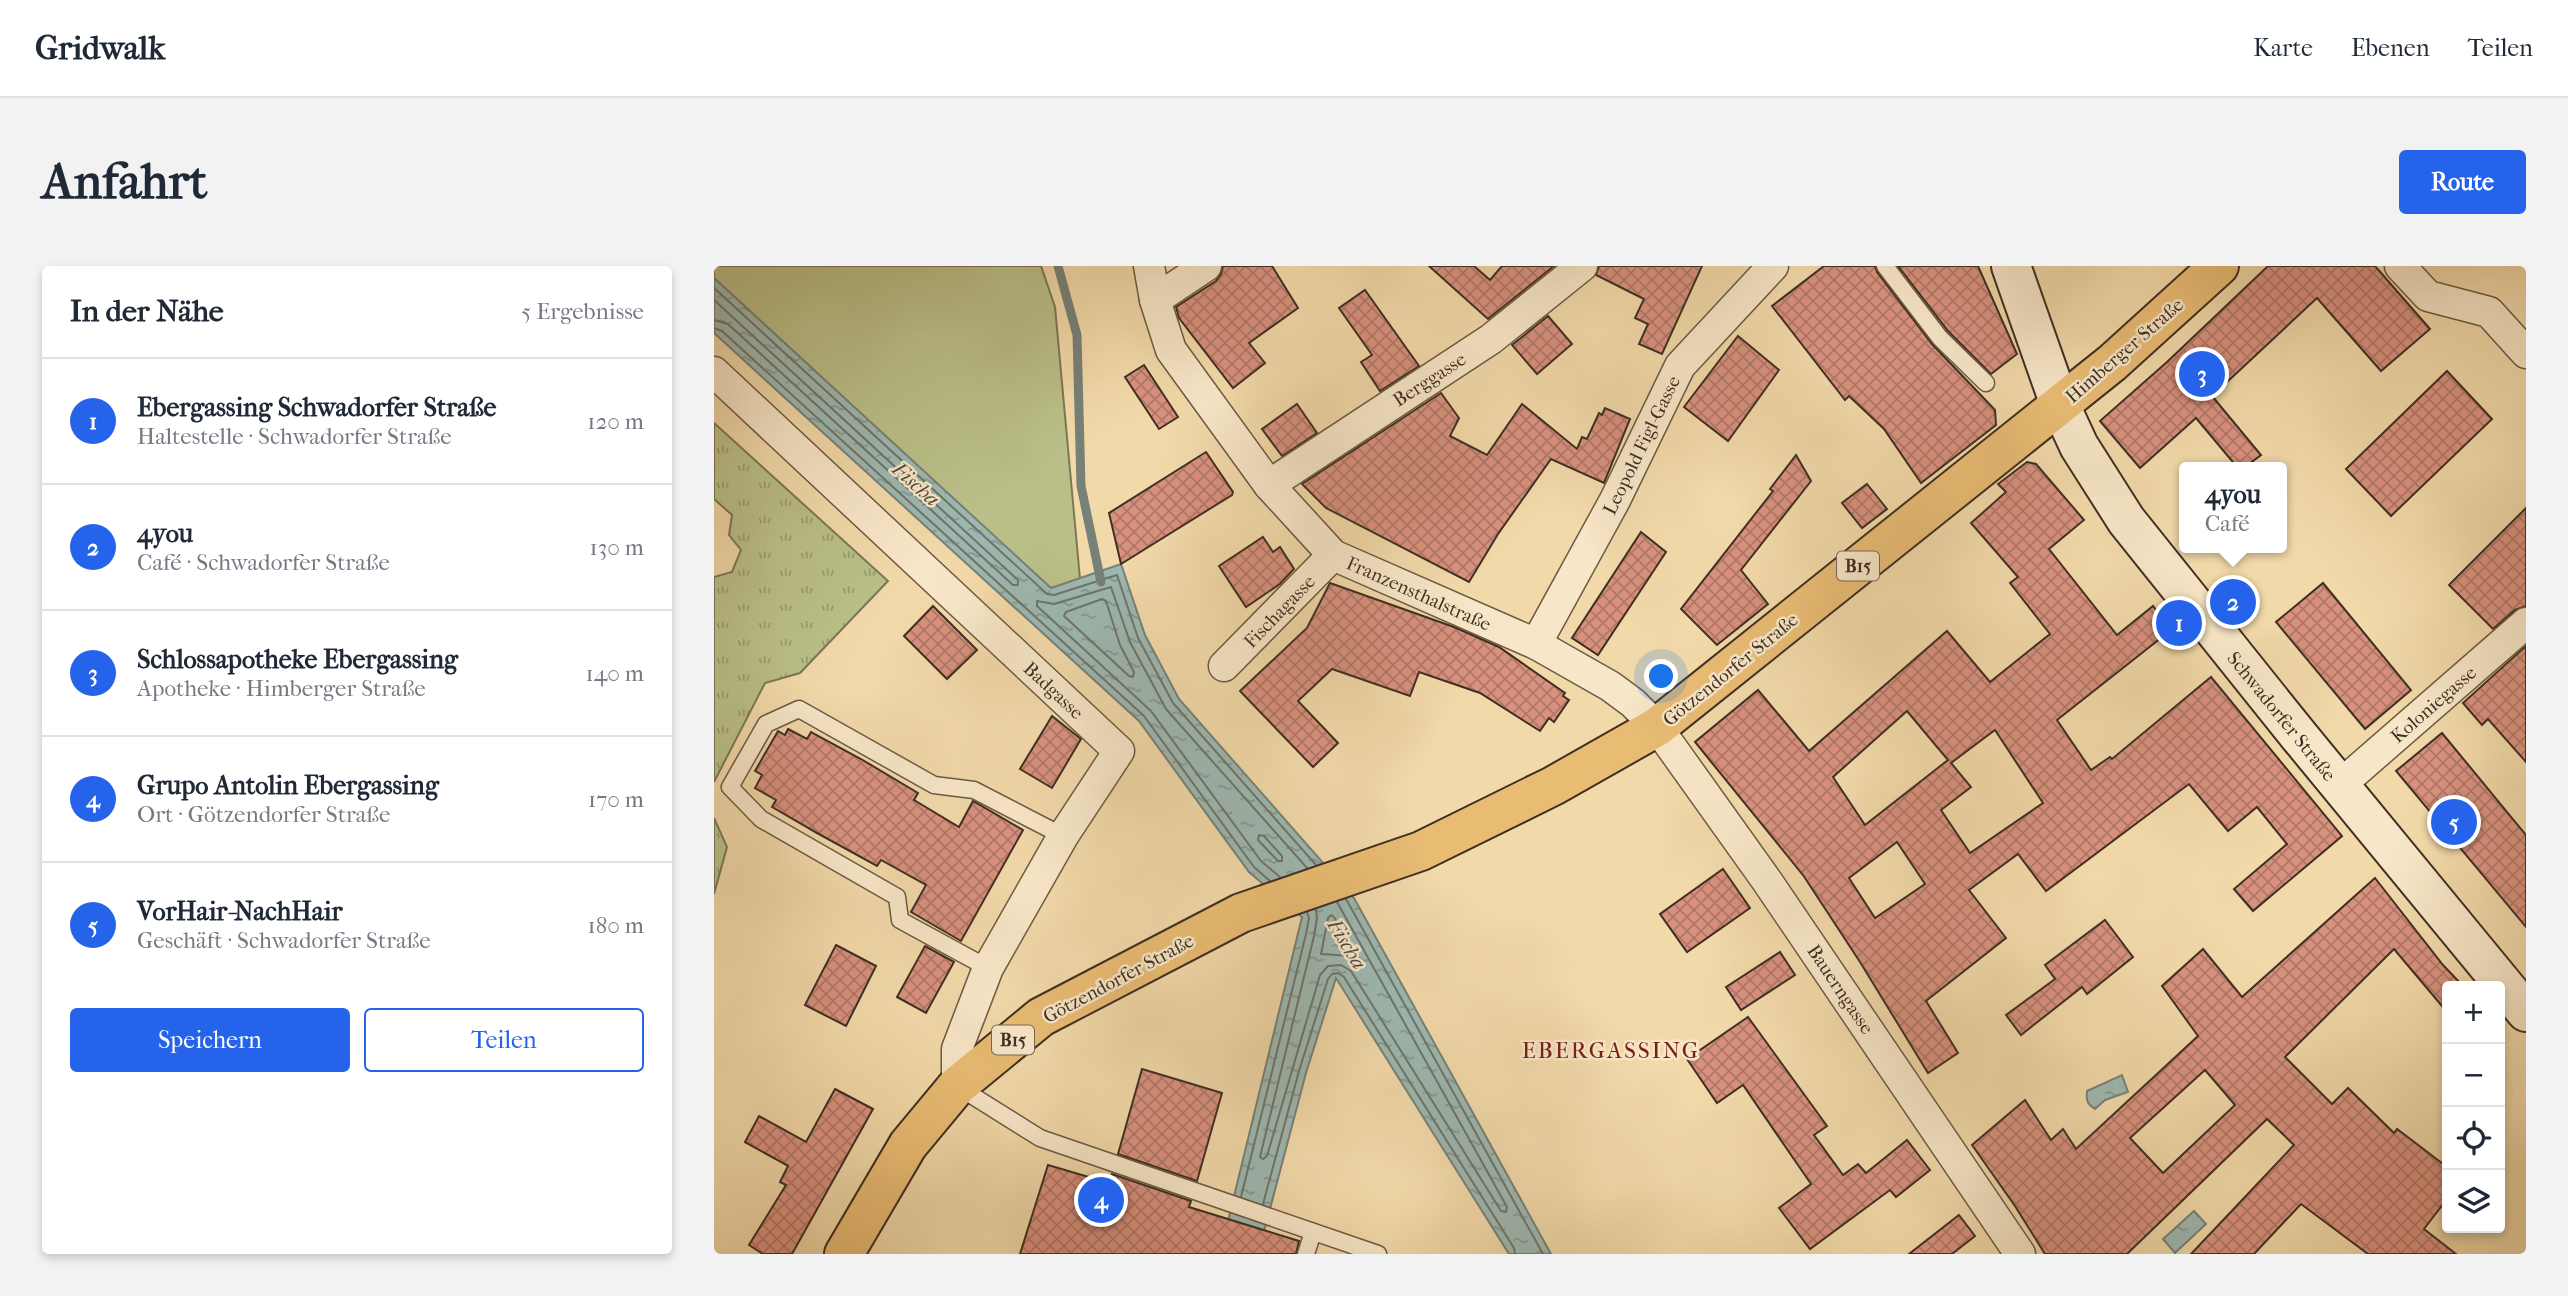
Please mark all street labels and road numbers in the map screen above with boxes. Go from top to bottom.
street label: Himberger Straße [2061,294,2188,408]
street label: Berggasse [1389,348,1470,411]
street label: Leopold Figl-Gasse [1599,372,1685,518]
street label: Franzensthalstraße [1343,552,1494,636]
road number: B15 [1837,552,1879,580]
street label: Fischagasse [1240,571,1320,653]
street label: Götzendorfer Straße [1659,609,1803,731]
street label: Schwadorfer Straße [2222,648,2340,786]
street label: Badgasse [1019,658,1088,724]
street label: Koloniegasse [2386,662,2481,748]
street label: Götzendorfer Straße [1039,930,1197,1028]
street label: Bauerngasse [1802,941,1878,1038]
road number: B15 [992,1026,1034,1054]

